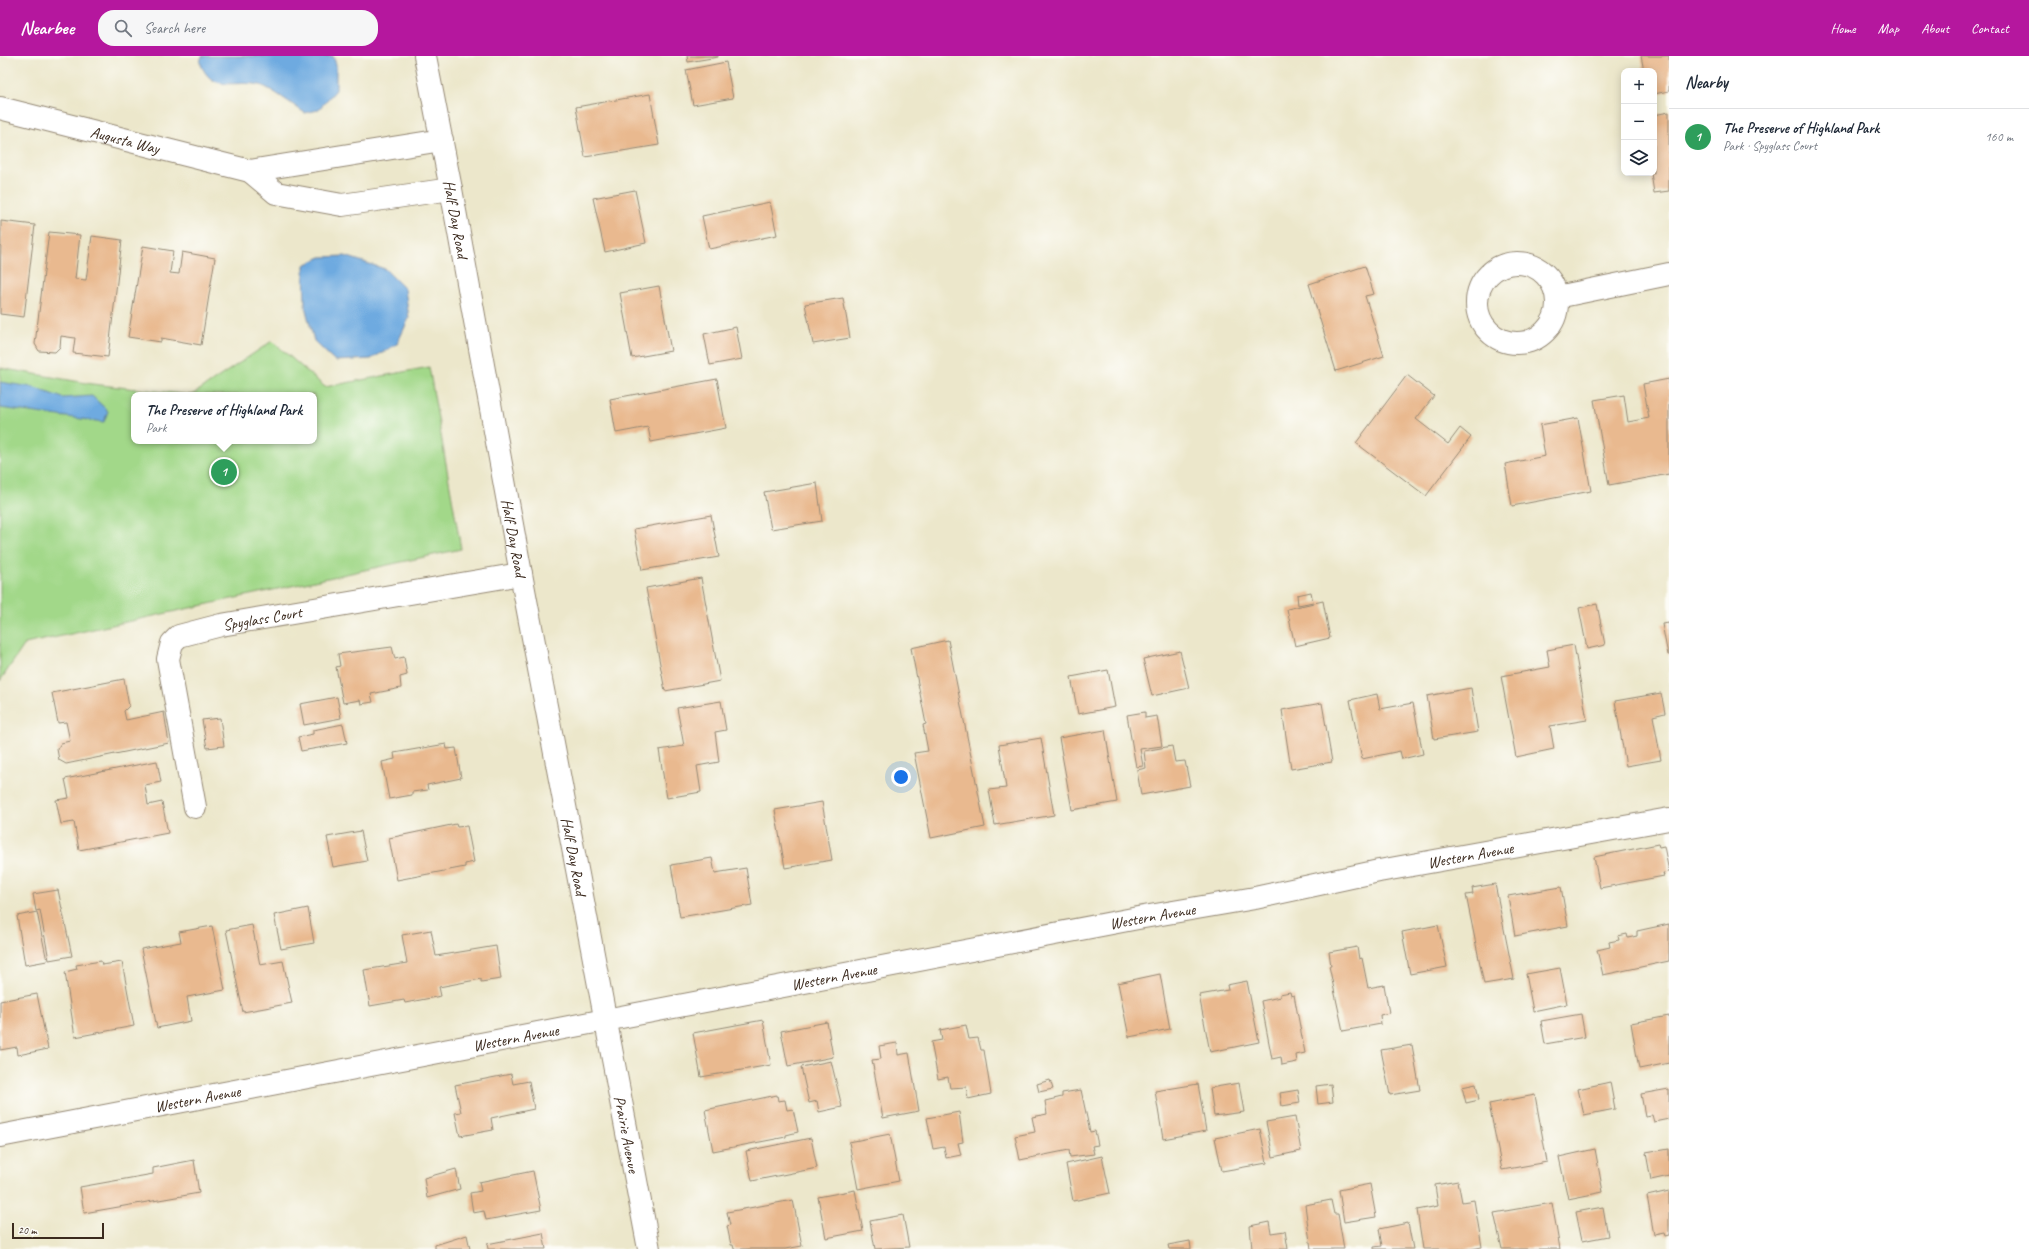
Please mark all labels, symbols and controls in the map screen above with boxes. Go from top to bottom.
search box [98,10,378,46]
text: Nearbee [20,16,74,40]
icon: search [112,17,134,39]
text: Search here [144,19,205,38]
text: Home [1830,20,1856,37]
text: Map [1878,20,1899,37]
text: About [1921,20,1949,37]
text: Contact [1971,20,2009,37]
map controls [1621,68,1657,176]
button: + [1621,68,1657,104]
text: Nearby [1685,72,1728,93]
button: − [1621,104,1657,140]
text: The Preserve of Highland Park [1723,119,1879,138]
street label: Augusta Way [88,122,163,159]
text: 1 [1695,129,1701,145]
text: 160 m [1985,129,2013,145]
text: Park · Spyglass Court [1723,138,1817,154]
button: layers [1621,140,1657,176]
street label: Half Day Road [438,178,473,263]
popup [131,392,317,444]
text: The Preserve of Highland Park [146,401,302,420]
text: Park [146,420,167,436]
pin: 1 [211,457,237,487]
street label: Half Day Road [497,497,531,581]
street label: Spyglass Court [221,602,305,636]
your location [891,767,911,787]
street label: Half Day Road [556,816,591,900]
street label: Western Avenue [1426,838,1517,873]
street label: Western Avenue [1108,899,1198,934]
street label: Western Avenue [790,959,880,995]
street label: Western Avenue [471,1020,562,1056]
street label: Western Avenue [153,1081,244,1117]
street label: Prairie Avenue [609,1094,644,1176]
scale bar [12,1221,104,1240]
text: 20 m [18,1223,37,1237]

